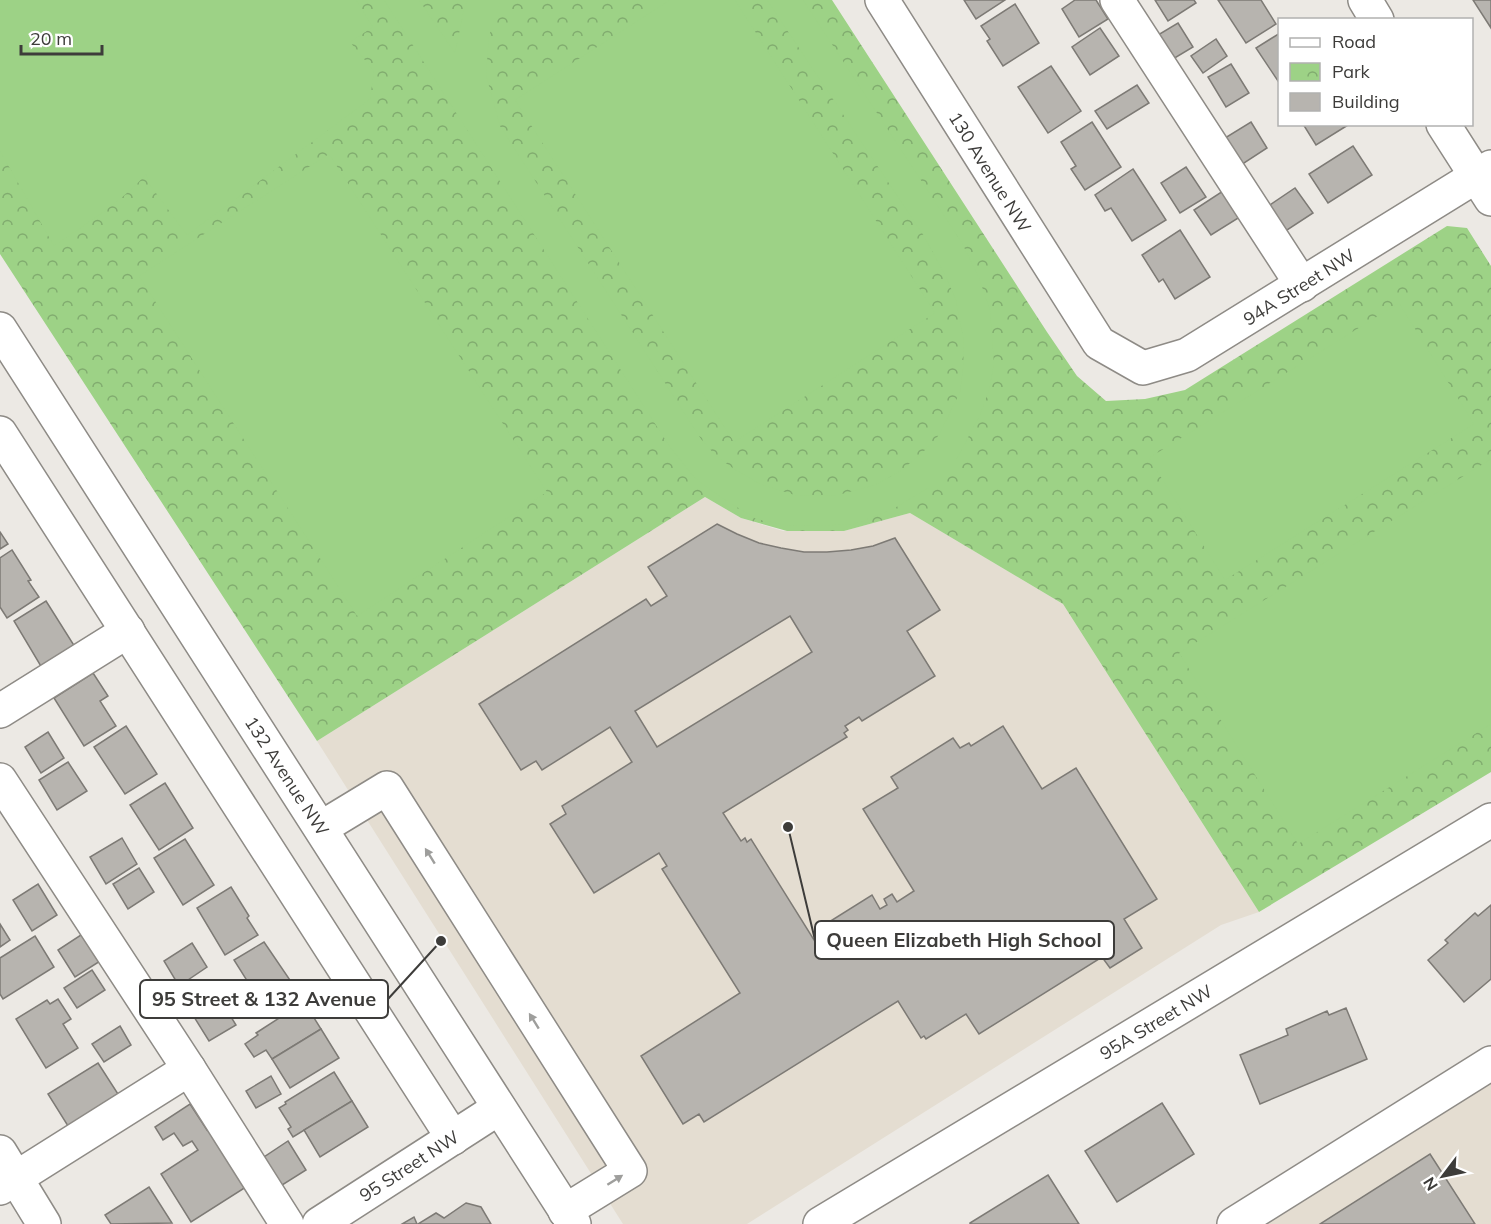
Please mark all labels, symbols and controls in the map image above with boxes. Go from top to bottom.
scale bar [21,18,102,56]
legend [1278,18,1473,126]
text: 20 m [30,27,72,50]
text: Road [1332,30,1376,53]
text: Park [1332,60,1371,83]
text: Building [1332,90,1400,113]
street label: 130 Avenue NW [944,107,1036,237]
street label: 94A Street NW [1239,243,1359,331]
street label: 132 Avenue NW [240,712,334,840]
one-way arrow [425,848,436,864]
callout: Queen Elizabeth High School [815,921,1114,959]
text: Queen Elizabeth High School [826,927,1102,952]
street label: 95A Street NW [1095,979,1217,1065]
callout: 95 Street & 132 Avenue [140,980,388,1018]
text: 95 Street & 132 Avenue [152,986,376,1011]
one-way arrow [529,1012,540,1029]
street label: 95 Street NW [355,1125,463,1207]
north arrow [1413,1146,1473,1206]
one-way arrow [607,1174,623,1185]
text: N [1419,1174,1442,1194]

